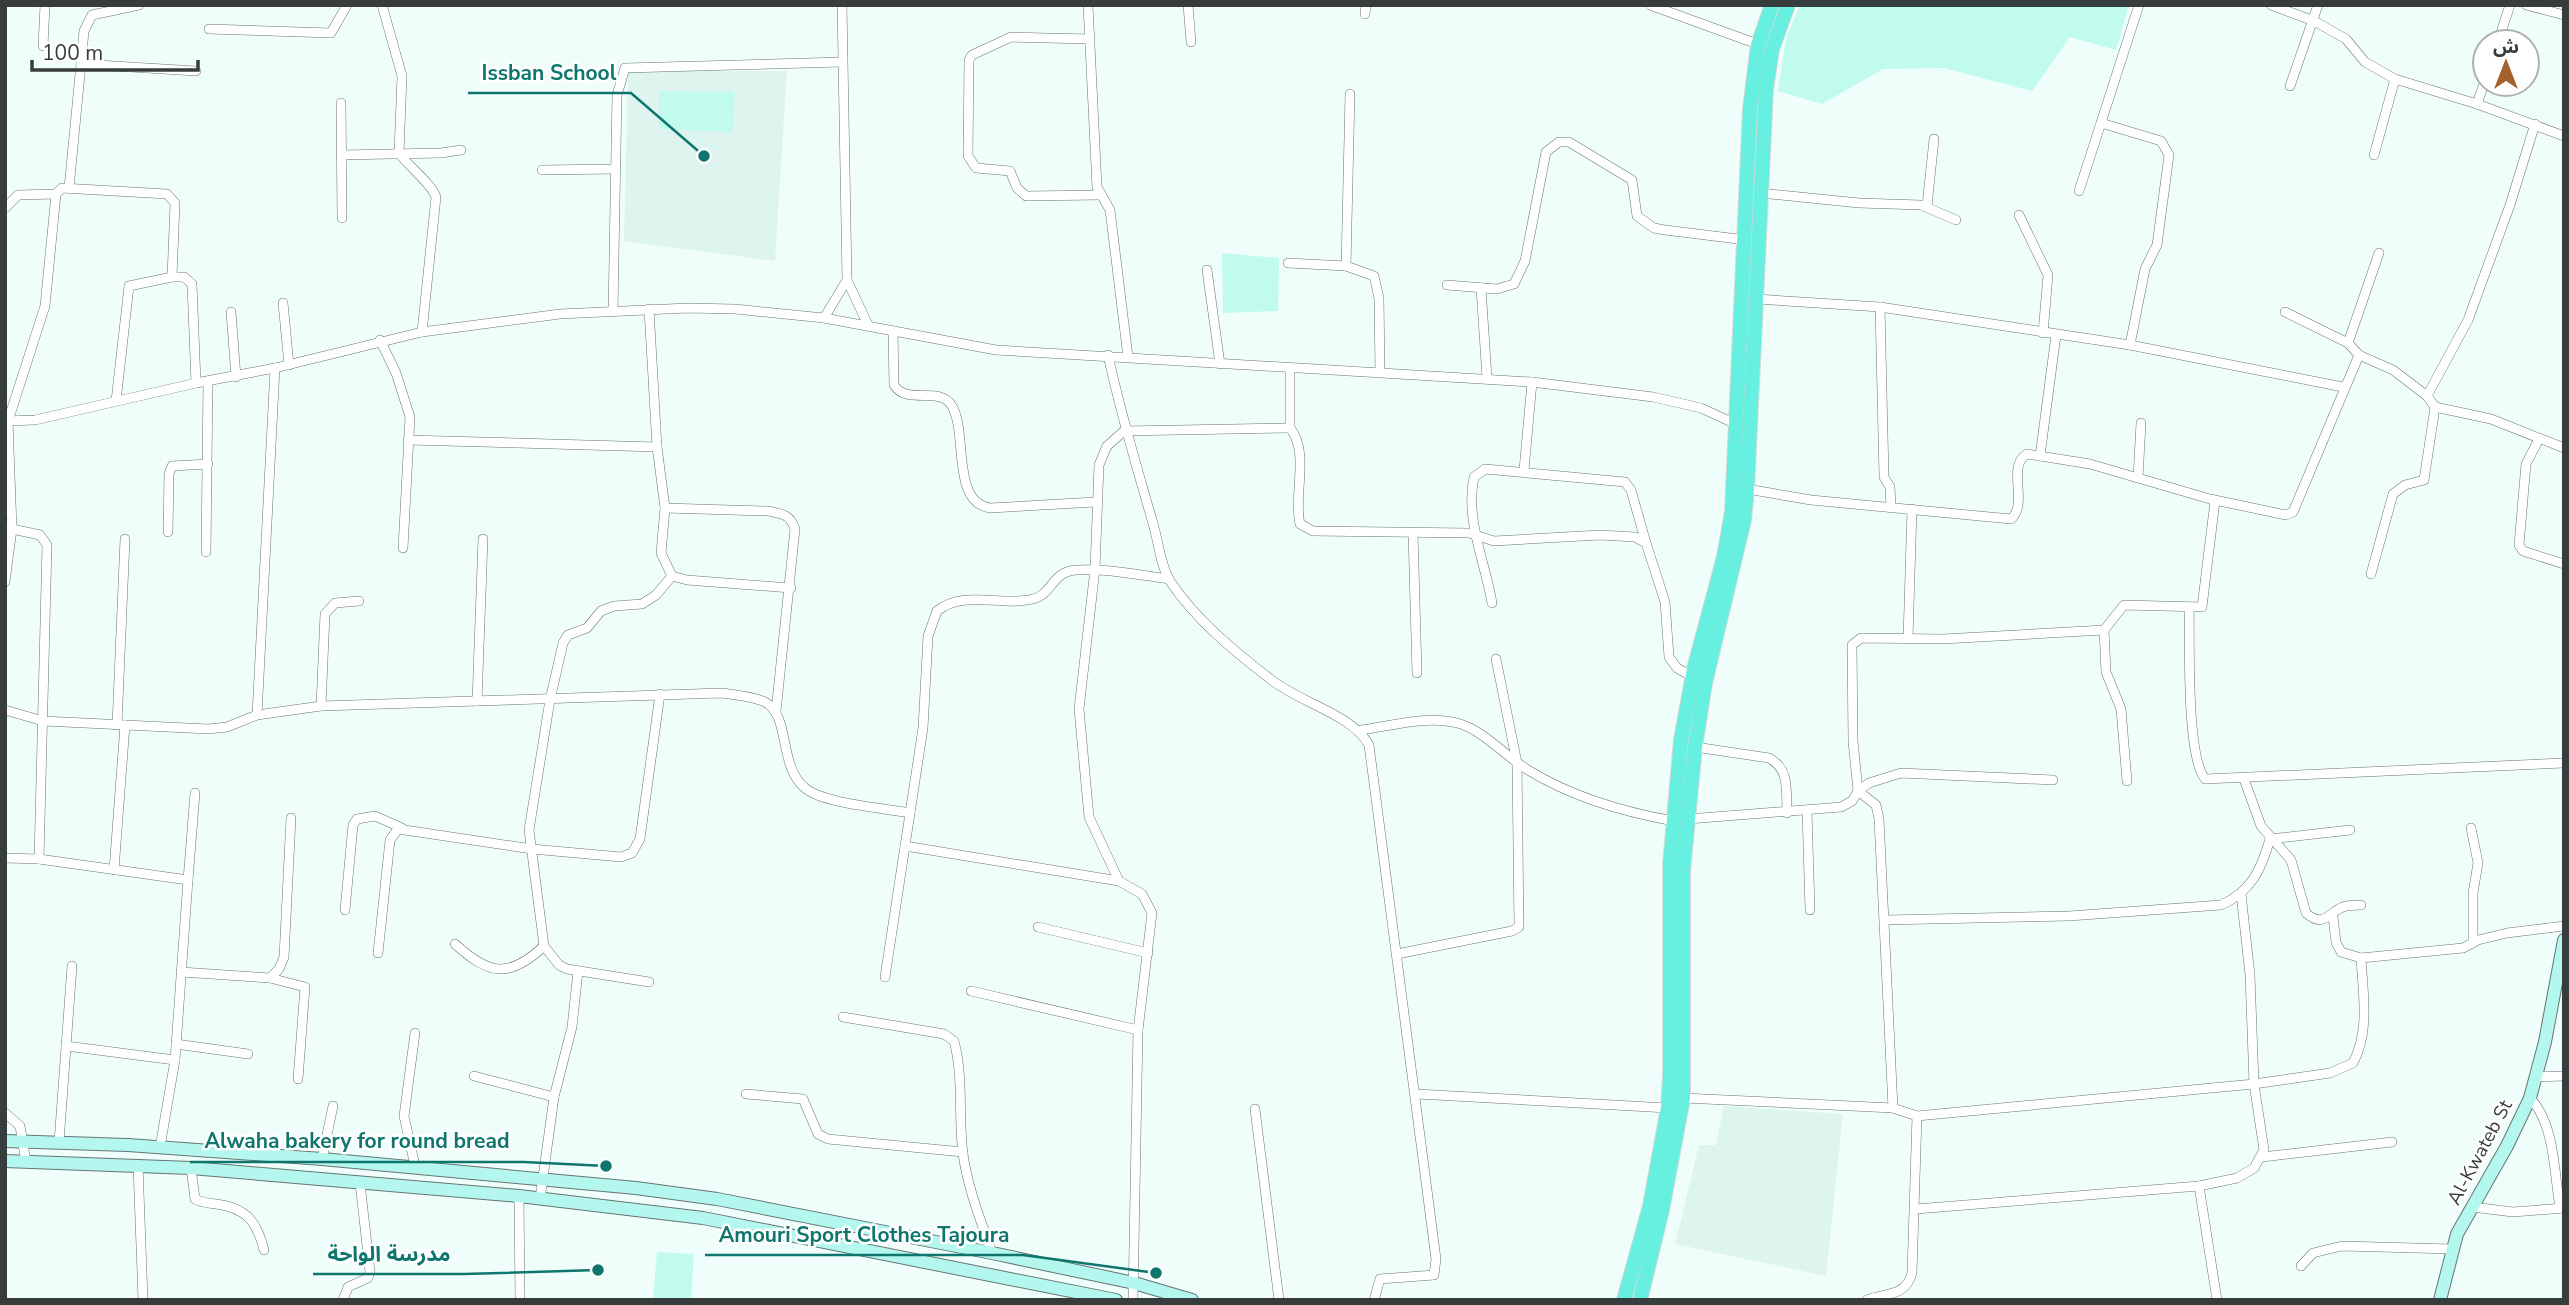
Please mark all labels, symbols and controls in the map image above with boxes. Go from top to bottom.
scale bar [32,28,198,72]
north arrow [2471,28,2541,98]
text: ش [2493,34,2519,60]
text: 100 m [42,39,103,67]
callout: Issban School [468,51,631,93]
text: Issban School [482,59,617,87]
street label: Al-Kwateb St [2441,1095,2519,1210]
callout: Alwaha bakery for round bread [190,1120,524,1162]
text: Alwaha bakery for round bread [204,1127,510,1155]
callout: Amouri Sport Clothes Tajoura [705,1213,1023,1255]
text: Amouri Sport Clothes Tajoura [719,1221,1009,1249]
callout: مدرسة الواحة [313,1232,464,1274]
text: مدرسة الواحة [327,1240,451,1268]

